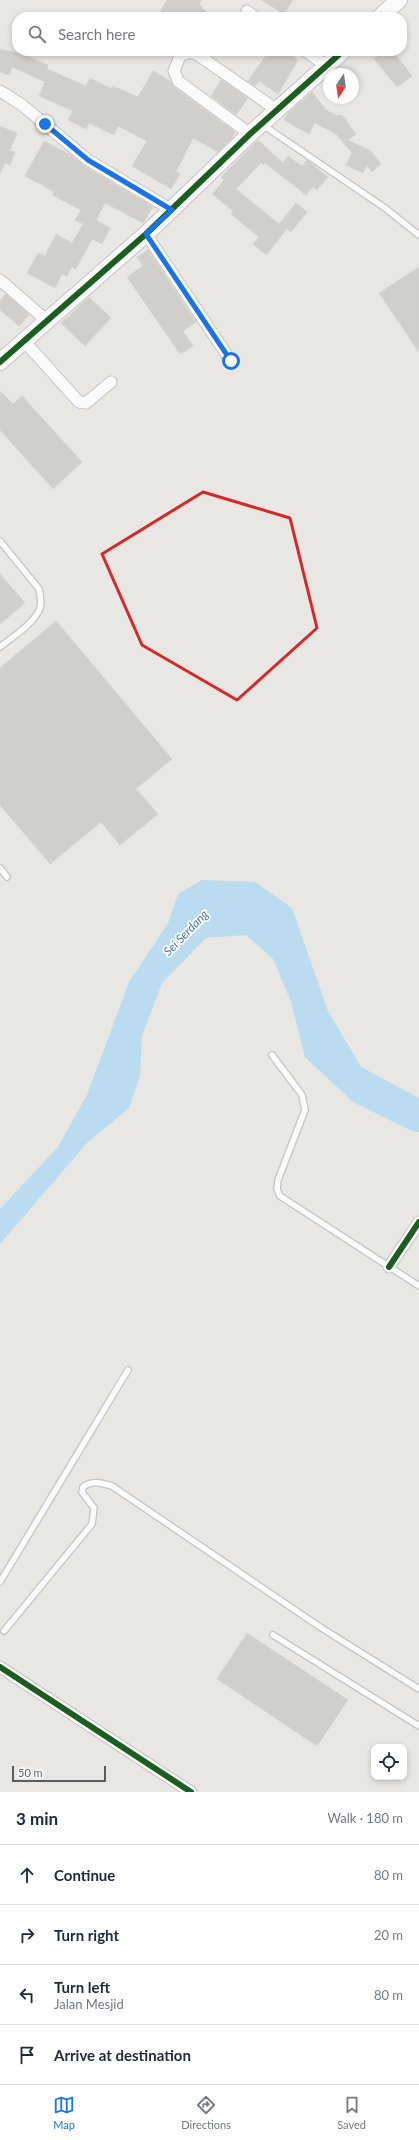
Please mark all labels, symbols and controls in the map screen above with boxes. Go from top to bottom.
search box [12,12,407,56]
icon: search [26,23,48,45]
text: Search here [58,25,135,43]
north arrow [323,68,359,104]
route end [36,115,54,133]
route start [222,352,240,370]
water label: Sei Serdang [160,907,211,959]
map controls [371,1744,407,1780]
button: locate [371,1744,407,1780]
scale bar [12,1764,106,1783]
text: 50 m [18,1766,43,1779]
text: 3 min [16,1808,58,1829]
text: Walk · 180 m [327,1810,403,1826]
icon: ahead [16,1864,38,1886]
text: Continue [54,1866,115,1884]
text: 80 m [374,1867,403,1883]
icon: right [16,1924,38,1946]
text: Turn right [54,1926,119,1944]
text: 20 m [374,1927,403,1943]
text: Turn left [54,1978,110,1996]
icon: left [16,1984,38,2006]
text: 80 m [374,1987,403,2003]
text: Jalan Mesjid [54,1996,124,2012]
icon: arrive [16,2044,38,2066]
text: Arrive at destination [54,2046,191,2064]
tab: Map [53,2094,75,2131]
tab: Directions [181,2094,231,2131]
tab: Saved [337,2094,366,2131]

